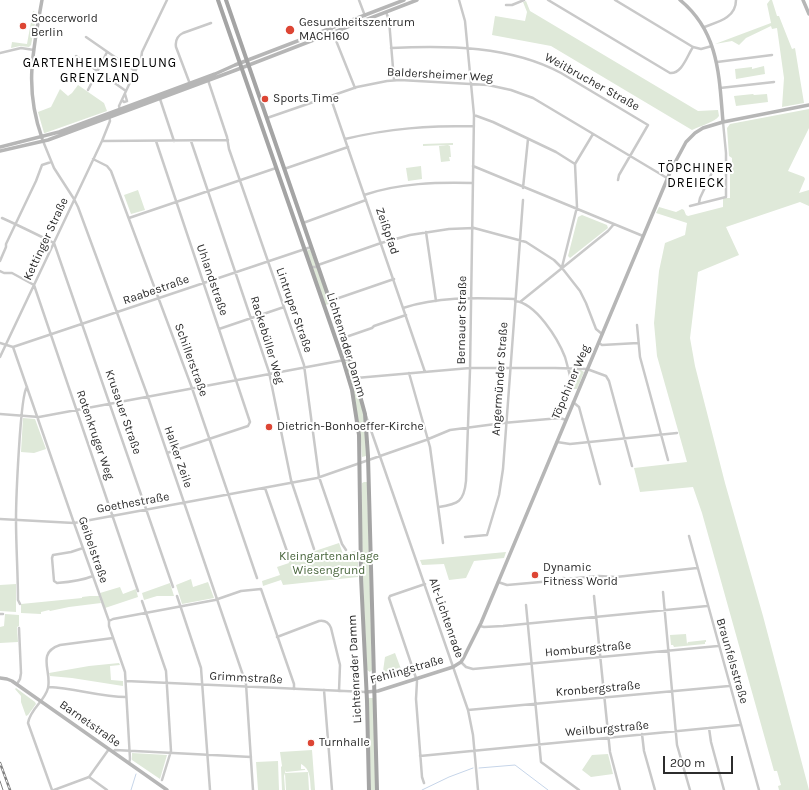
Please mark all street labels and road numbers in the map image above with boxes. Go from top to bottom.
street label: Weitbrucher Straße [542,50,642,114]
street label: Baldersheimer Weg [387,65,493,85]
street label: Kettinger Straße [21,195,71,283]
street label: Zeißpfad [372,205,402,257]
street label: Uhlandstraße [193,242,231,318]
street label: Lintruper Straße [273,266,315,354]
street label: Raabestraße [121,272,191,308]
street label: Bernauer Straße [454,276,470,364]
street label: Lichtenrader Damm [323,291,369,399]
street label: Rackebüller Weg [247,294,287,386]
street label: Schillerstraße [171,321,211,399]
street label: Angermünder Straße [489,322,511,436]
street label: Töpchiner Weg [549,343,593,421]
street label: Krusauer Straße [102,368,144,456]
street label: Rotenkruger Weg [73,388,117,482]
street label: Halker Zeile [161,424,195,490]
street label: Goethestraße [95,490,171,516]
street label: Geibelstraße [75,515,111,585]
street label: Alt-Lichtenrade [426,576,466,660]
street label: Lichtenrader Damm [345,614,365,724]
street label: Braunfelsstraße [713,617,751,705]
street label: Homburgstraße [544,638,632,660]
street label: Fehlingstraße [369,653,445,687]
street label: Grimmstraße [209,669,283,687]
street label: Kronbergstraße [555,678,641,700]
street label: Barnetstraße [57,698,123,750]
street label: Weilburgstraße [565,718,649,740]

